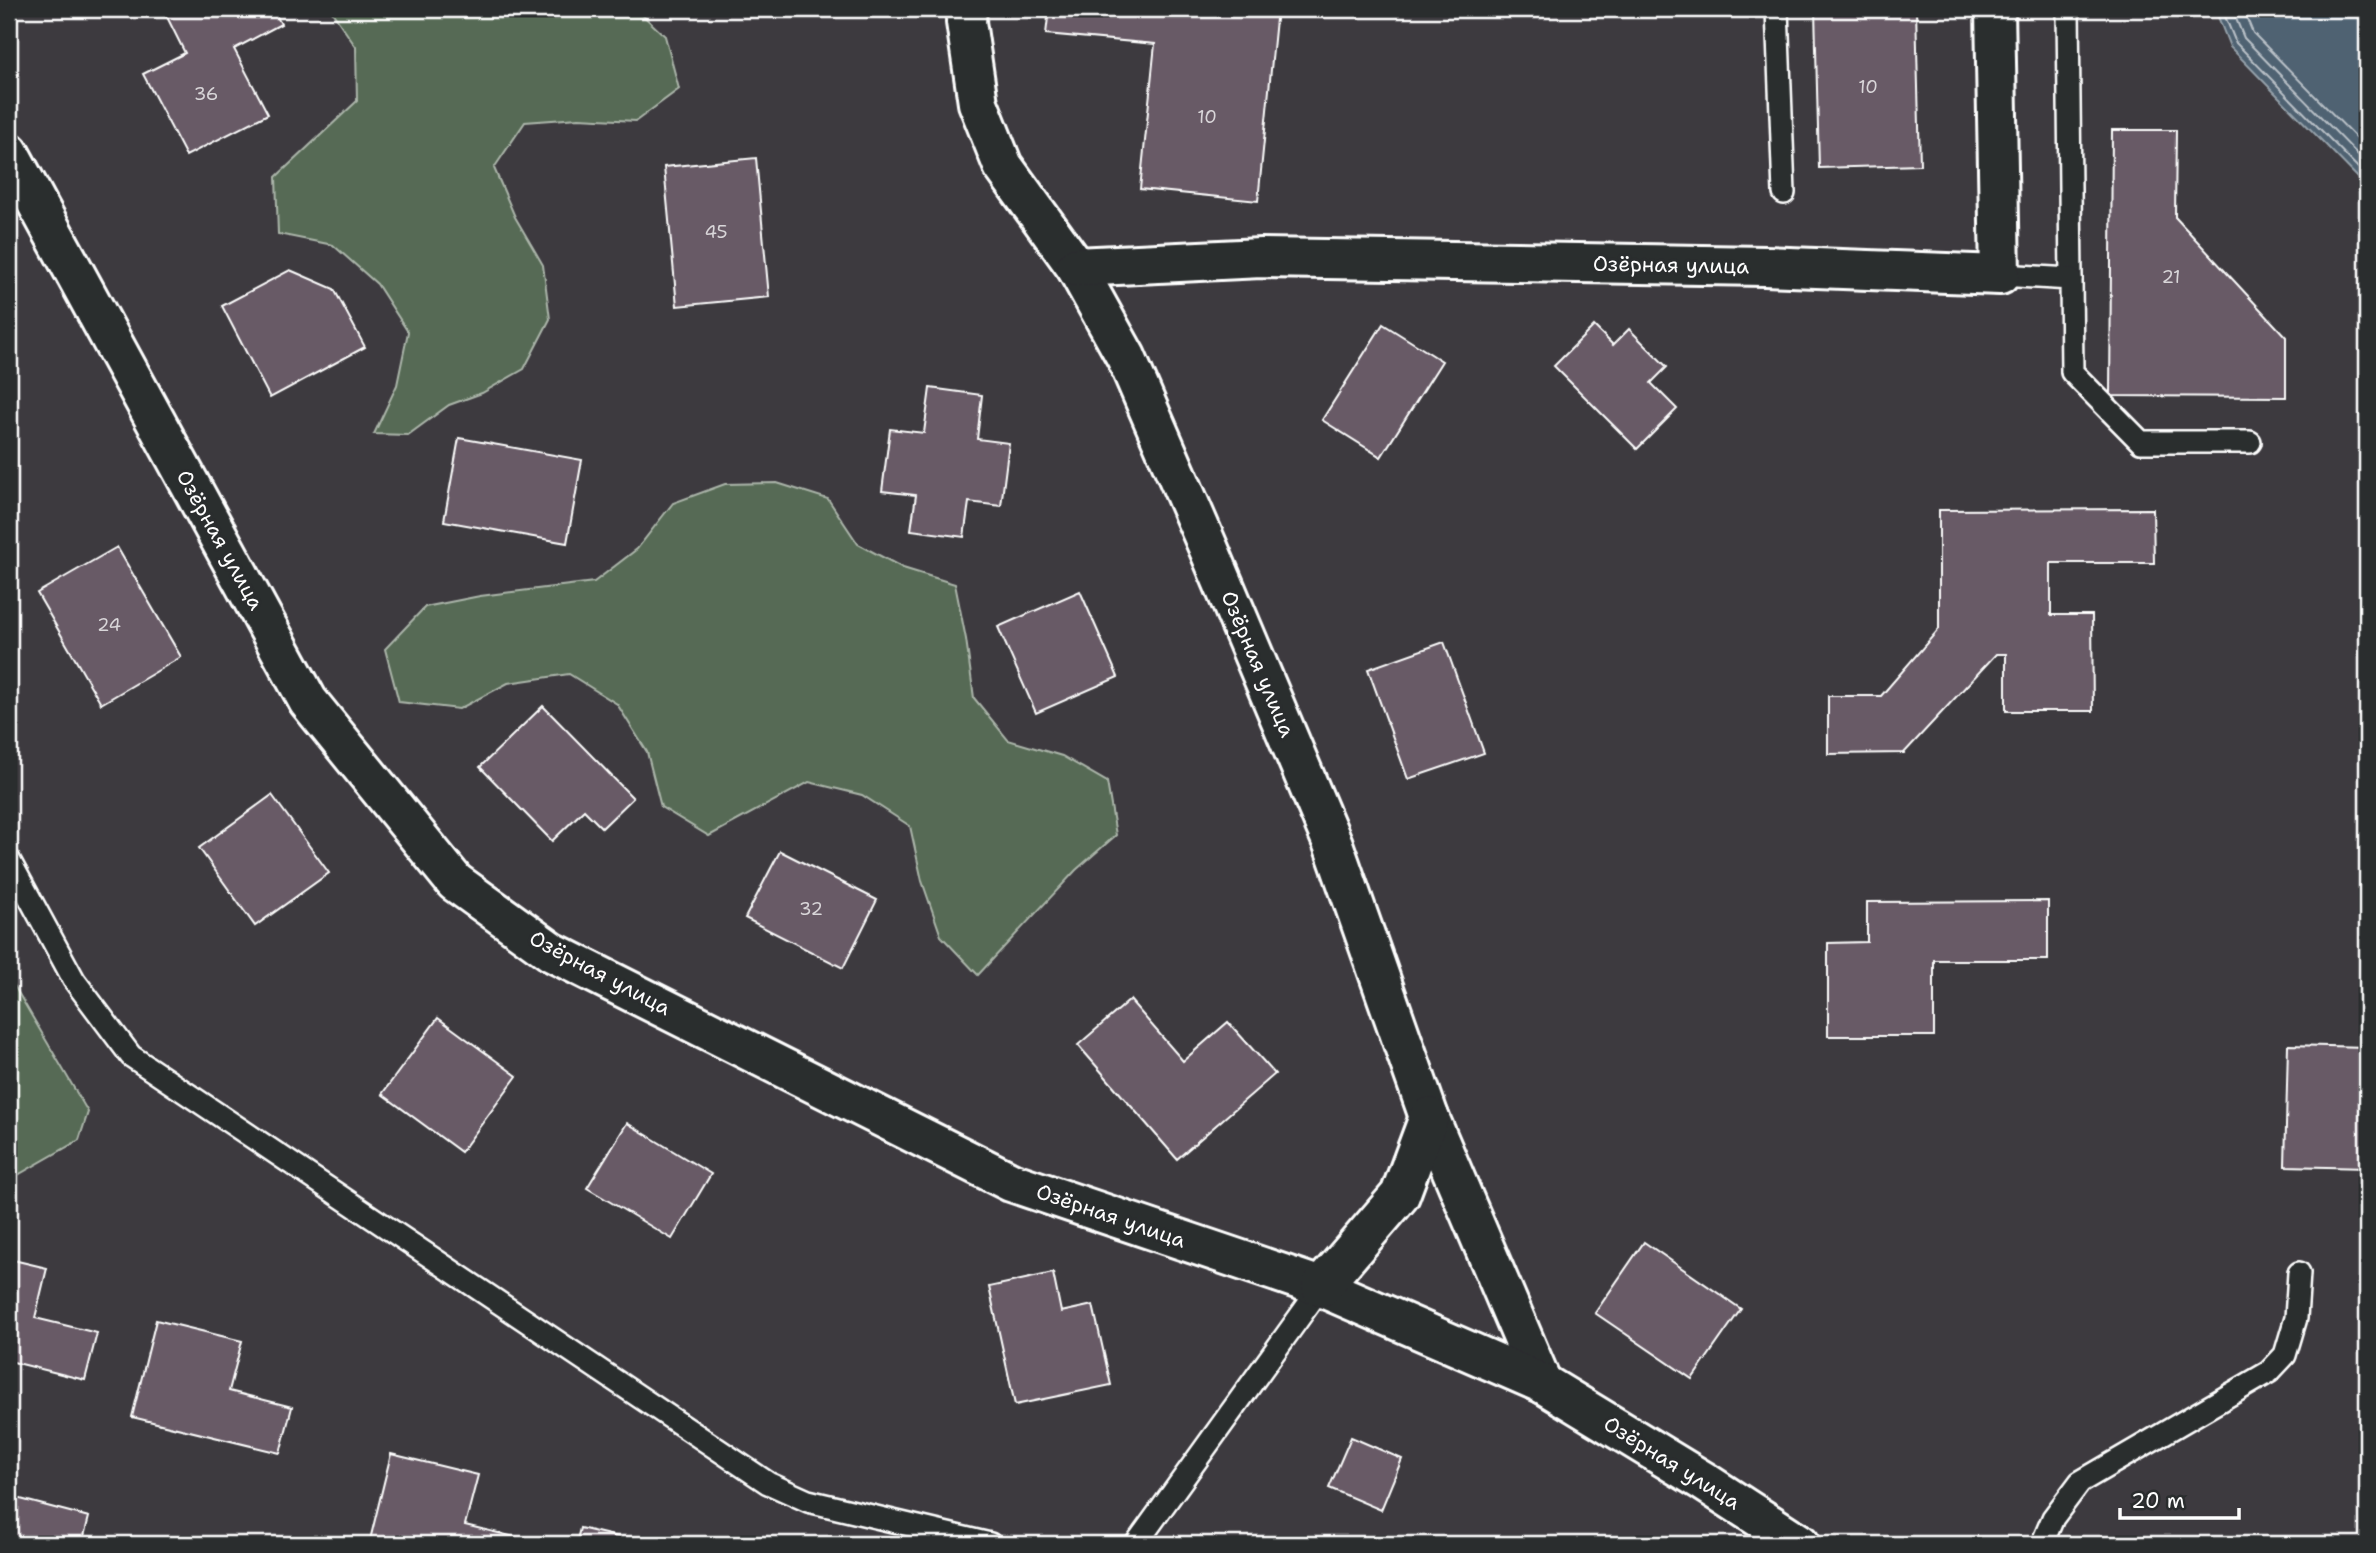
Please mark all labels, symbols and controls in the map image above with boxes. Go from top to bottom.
house number: 10 [1858,75,1878,99]
house number: 36 [194,82,218,106]
house number: 10 [1197,105,1217,129]
house number: 45 [704,220,728,244]
street label: Озёрная улица [1593,250,1749,280]
house number: 21 [2161,265,2181,289]
street label: Озёрная улица [170,465,270,615]
street label: Озёрная улица [1215,587,1301,741]
house number: 24 [97,613,121,637]
house number: 32 [799,897,823,921]
street label: Озёрная улица [524,924,676,1022]
street label: Озёрная улица [1033,1177,1189,1255]
street label: Озёрная улица [1598,1410,1746,1516]
scale bar [2120,1476,2240,1520]
text: 20 m [2131,1487,2185,1515]

